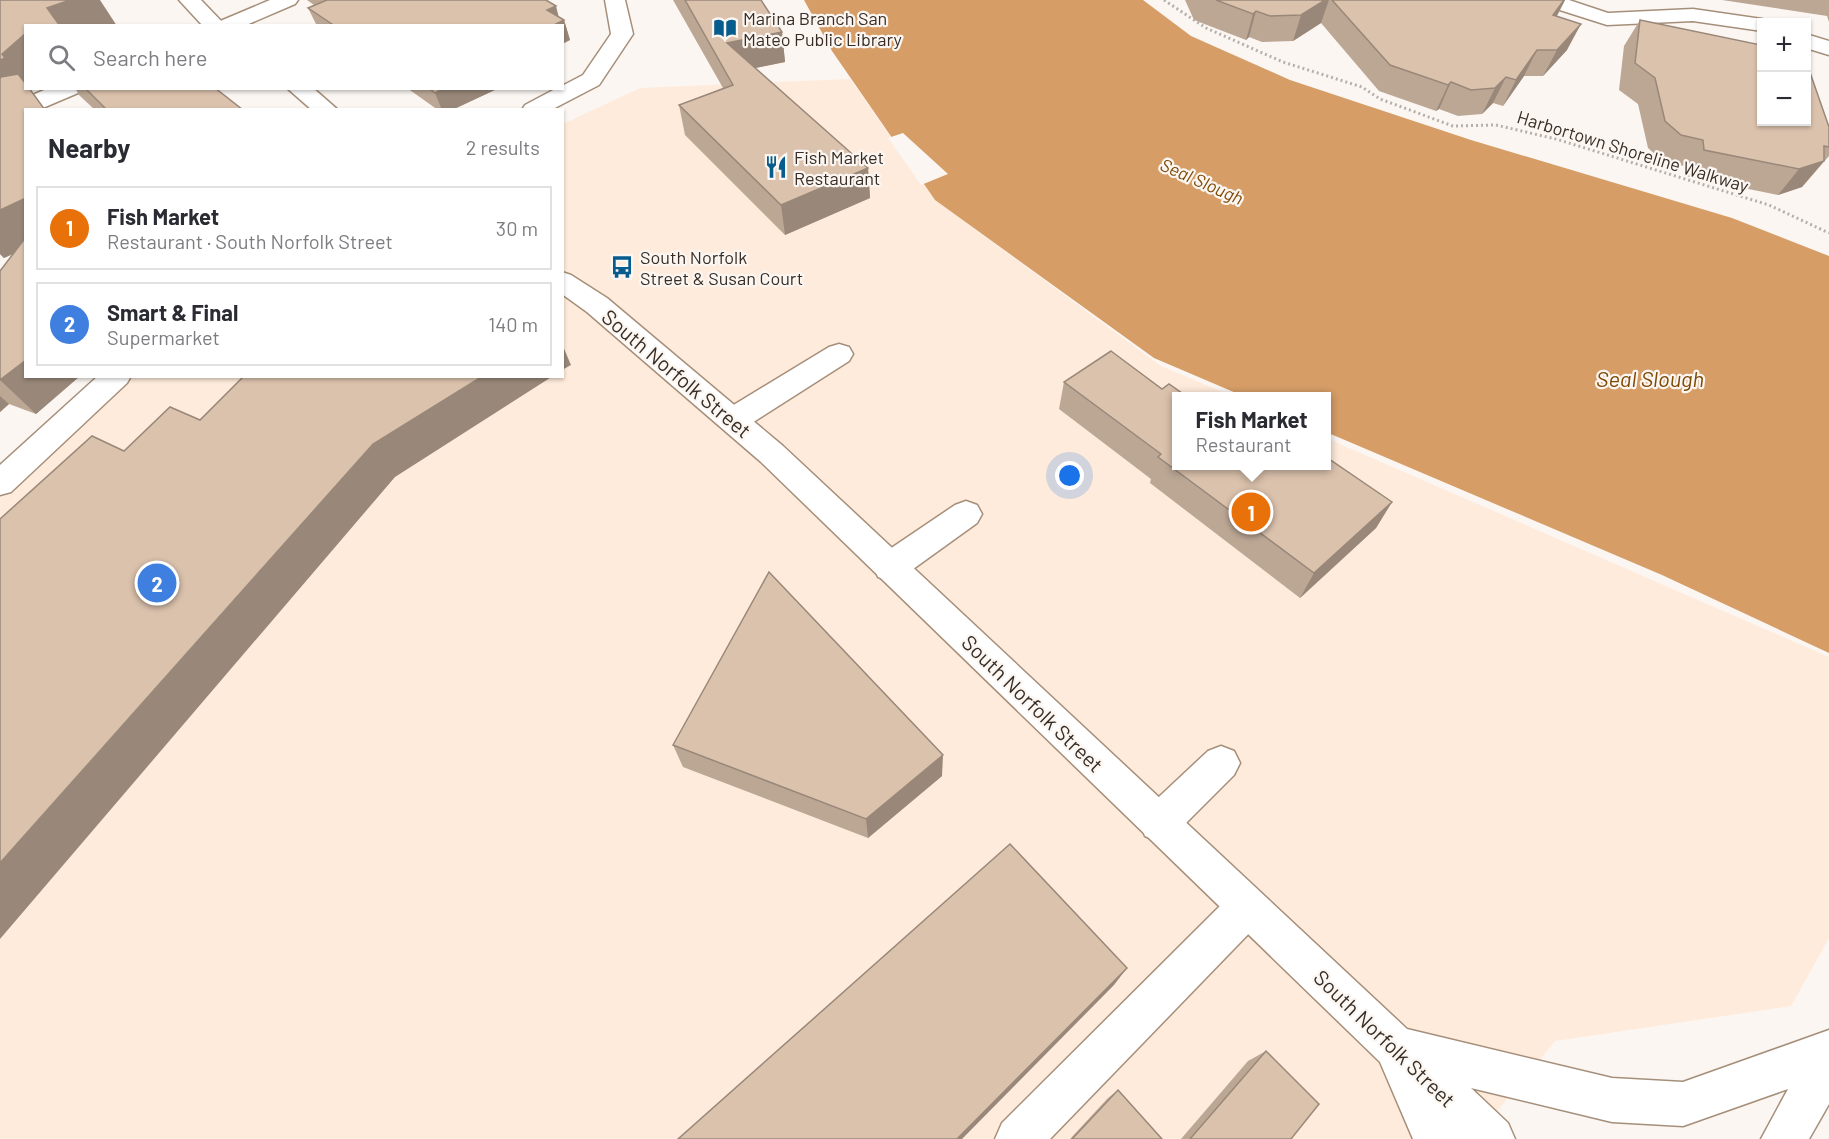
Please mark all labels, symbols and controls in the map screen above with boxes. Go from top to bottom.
place label: Marina Branch San Mateo Public Library [743,7,902,50]
library icon: Marina Branch San Mateo Public Library [712,15,738,41]
map controls [1757,18,1811,126]
button: + [1757,18,1811,72]
search box [24,24,564,90]
icon: search [45,41,78,74]
text: Search here [93,44,207,70]
button: − [1757,72,1811,126]
street label: Harbortown Shoreline Walkway [1515,105,1751,197]
text: Nearby [48,132,130,163]
text: 2 results [466,135,540,159]
place label: Fish Market Restaurant [794,146,884,189]
water label: Seal Slough [1157,153,1247,209]
restaurant icon: Fish Market Restaurant [763,154,789,180]
text: Fish Market [107,203,219,229]
text: 1 [66,216,73,240]
text: 30 m [496,216,538,240]
text: Restaurant · South Norfolk Street [107,229,393,253]
place label: South Norfolk Street & Susan Court [640,246,803,289]
bus stop icon: South Norfolk Street & Susan Court [609,254,635,280]
text: Smart & Final [107,299,238,325]
street label: South Norfolk Street [598,303,756,443]
text: 2 [64,312,75,336]
text: 140 m [488,312,538,336]
text: Supermarket [107,325,220,349]
water label: Seal Slough [1596,365,1704,391]
popup [1172,392,1331,470]
text: Fish Market [1195,406,1308,432]
text: Restaurant [1195,432,1291,456]
your location [1055,461,1084,490]
pin: 1 [1232,490,1270,534]
pin: 2 [138,560,176,606]
street label: South Norfolk Street [957,629,1109,777]
street label: South Norfolk Street [1309,964,1461,1112]

